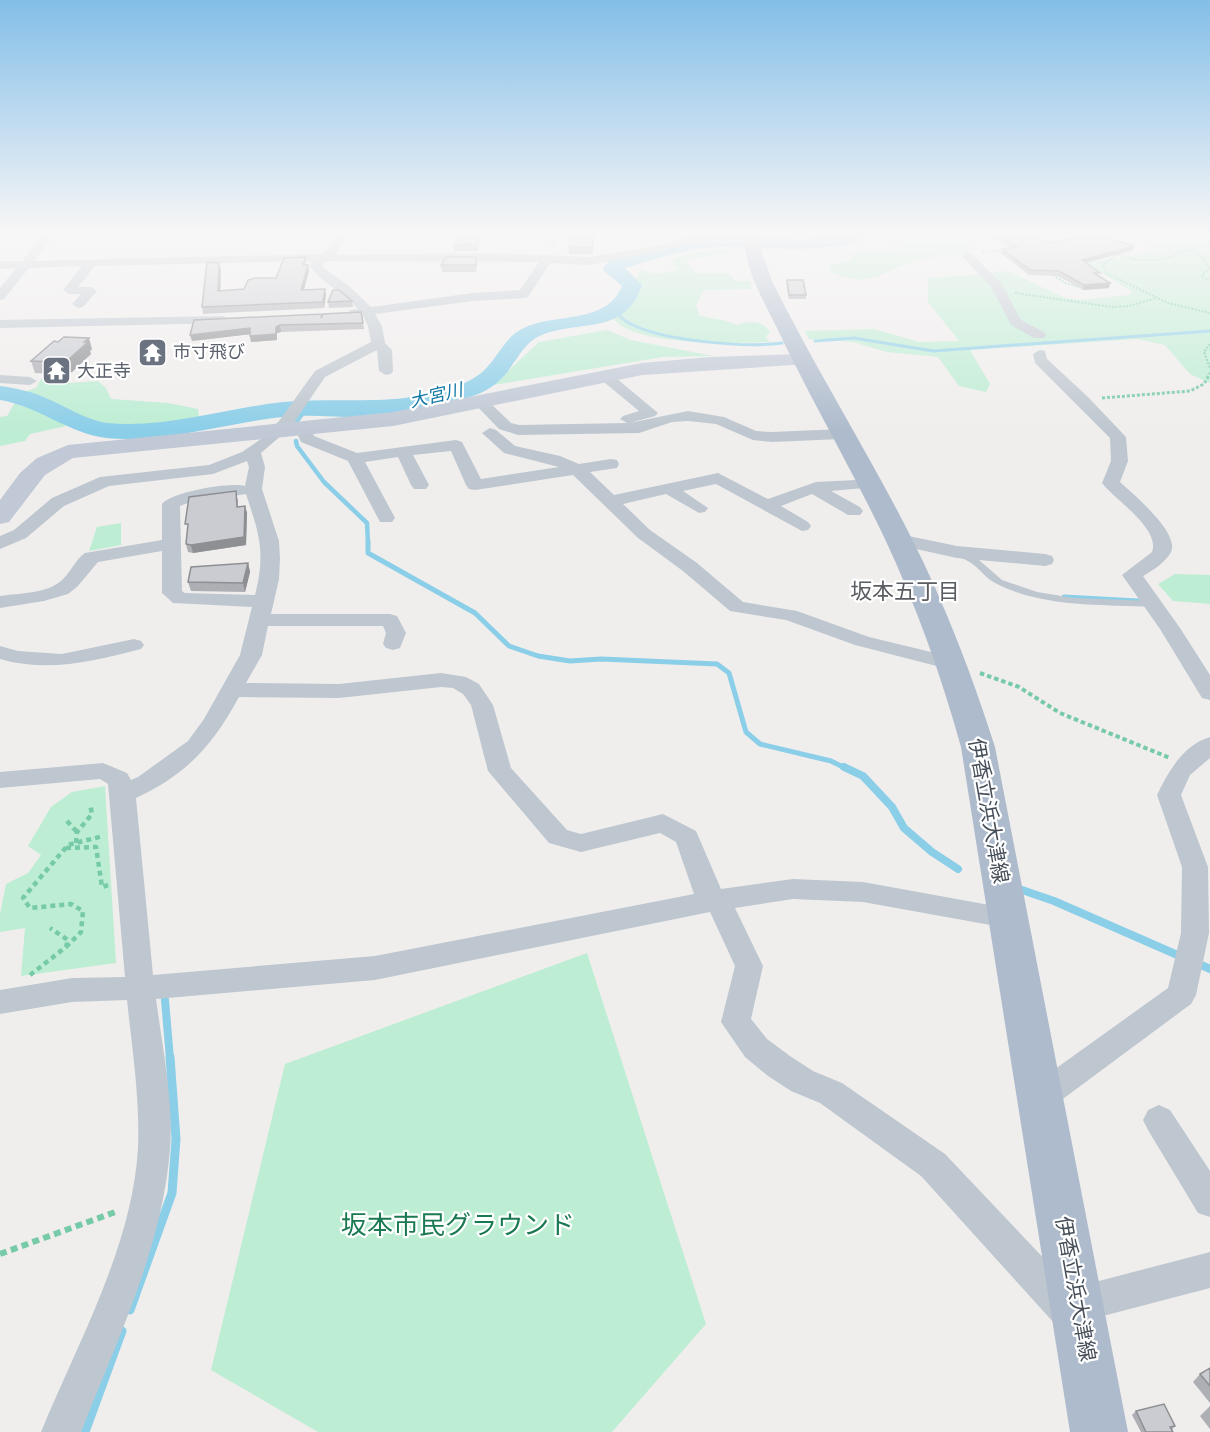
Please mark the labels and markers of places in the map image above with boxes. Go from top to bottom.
temple icon: 市寸飛び [136,336,168,368]
place label: 市寸飛び [173,342,245,363]
temple icon: 大正寺 [40,355,72,387]
place label: 大正寺 [77,361,131,382]

